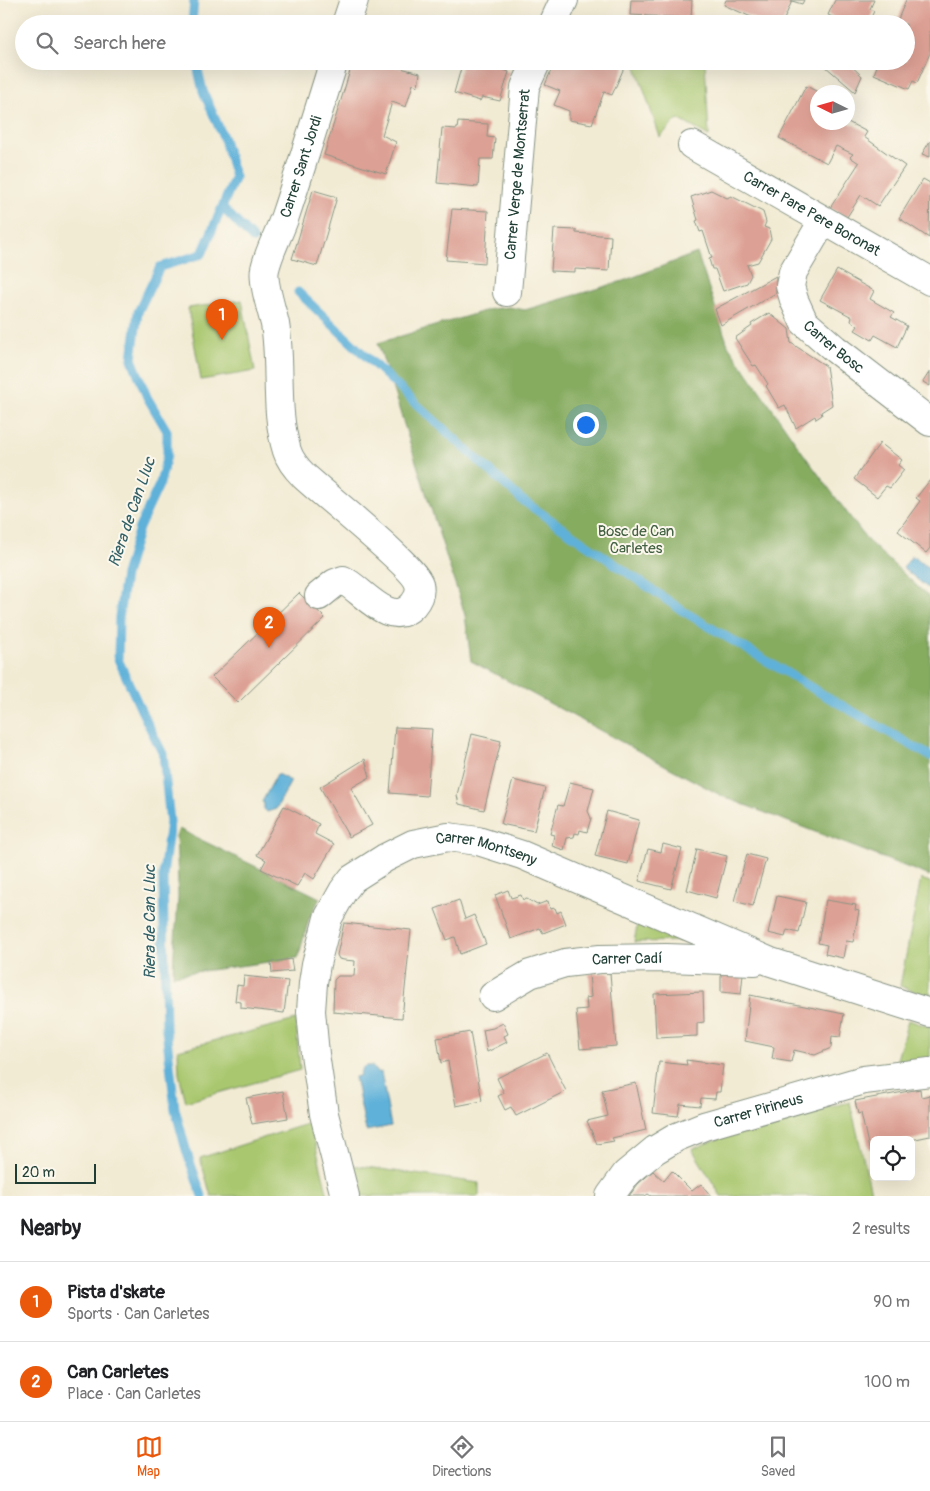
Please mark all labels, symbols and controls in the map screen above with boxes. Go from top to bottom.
search box [15,15,915,70]
icon: search [33,29,61,57]
text: Search here [73,31,166,55]
north arrow [810,85,855,130]
street label: Carrer Verge de Montserrat [500,87,534,261]
street label: Carrer Sant Jordi [276,113,326,220]
street label: Carrer Pare Pere Boronat [740,167,885,261]
pin: 1 [206,299,238,340]
street label: Carrer Bosc [799,316,868,378]
your location [573,412,599,438]
water label: Riera de Can Lluc [104,454,160,569]
park label: Bosc de Can Carletes [598,522,674,558]
pin: 2 [253,607,285,648]
street label: Carrer Montseny [434,827,540,870]
water label: Riera de Can Lluc [140,864,160,979]
street label: Carrer Cadí [591,949,662,969]
street label: Carrer Pirineus [712,1089,805,1132]
map controls [870,1136,915,1181]
button: locate [870,1136,915,1181]
scale bar [15,1161,96,1184]
text: 20 m [22,1164,55,1181]
text: Nearby [20,1215,81,1242]
text: 2 results [852,1219,910,1239]
text: Pista d'skate [67,1280,165,1304]
text: 1 [33,1292,39,1312]
text: 90 m [873,1292,910,1312]
text: Sports · Can Carletes [67,1304,209,1324]
text: Can Carletes [67,1360,169,1384]
text: 2 [32,1372,40,1392]
text: 100 m [864,1372,910,1392]
text: Place · Can Carletes [67,1384,201,1404]
tab: Map [135,1433,163,1480]
tab: Directions [432,1433,491,1480]
tab: Saved [761,1433,795,1480]

